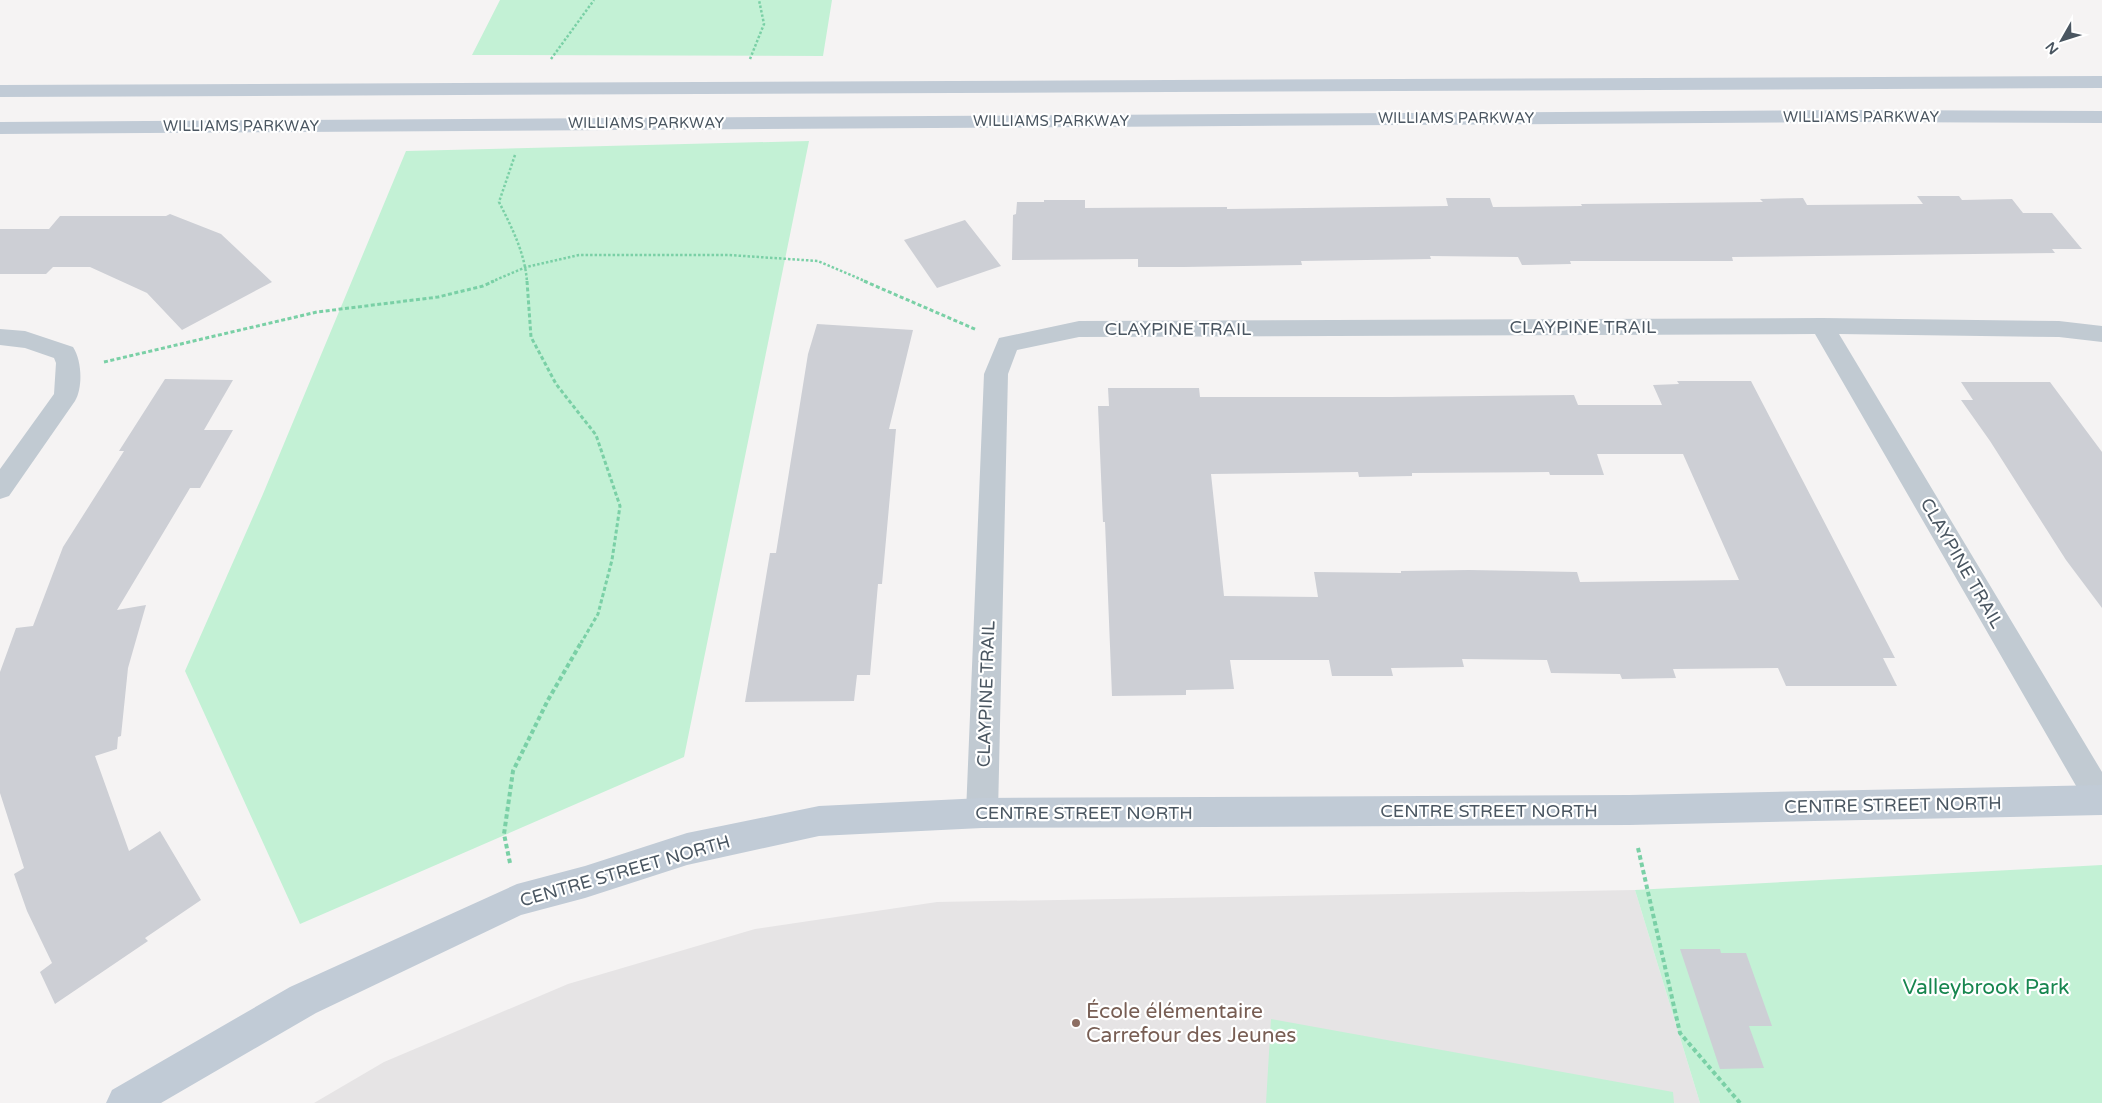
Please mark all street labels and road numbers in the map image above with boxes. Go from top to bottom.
street label: WILLIAMS PARKWAY [1783,108,1940,126]
street label: WILLIAMS PARKWAY [1378,109,1535,127]
street label: WILLIAMS PARKWAY [973,112,1130,130]
street label: WILLIAMS PARKWAY [568,114,725,132]
street label: WILLIAMS PARKWAY [163,117,320,135]
street label: CLAYPINE TRAIL [1510,316,1657,338]
street label: CLAYPINE TRAIL [1105,318,1252,340]
street label: CLAYPINE TRAIL [1916,494,2009,633]
street label: CLAYPINE TRAIL [972,620,1000,768]
street label: CENTRE STREET NORTH [1784,792,2002,818]
street label: CENTRE STREET NORTH [1380,800,1598,822]
street label: CENTRE STREET NORTH [975,802,1193,824]
street label: CENTRE STREET NORTH [517,830,733,912]

